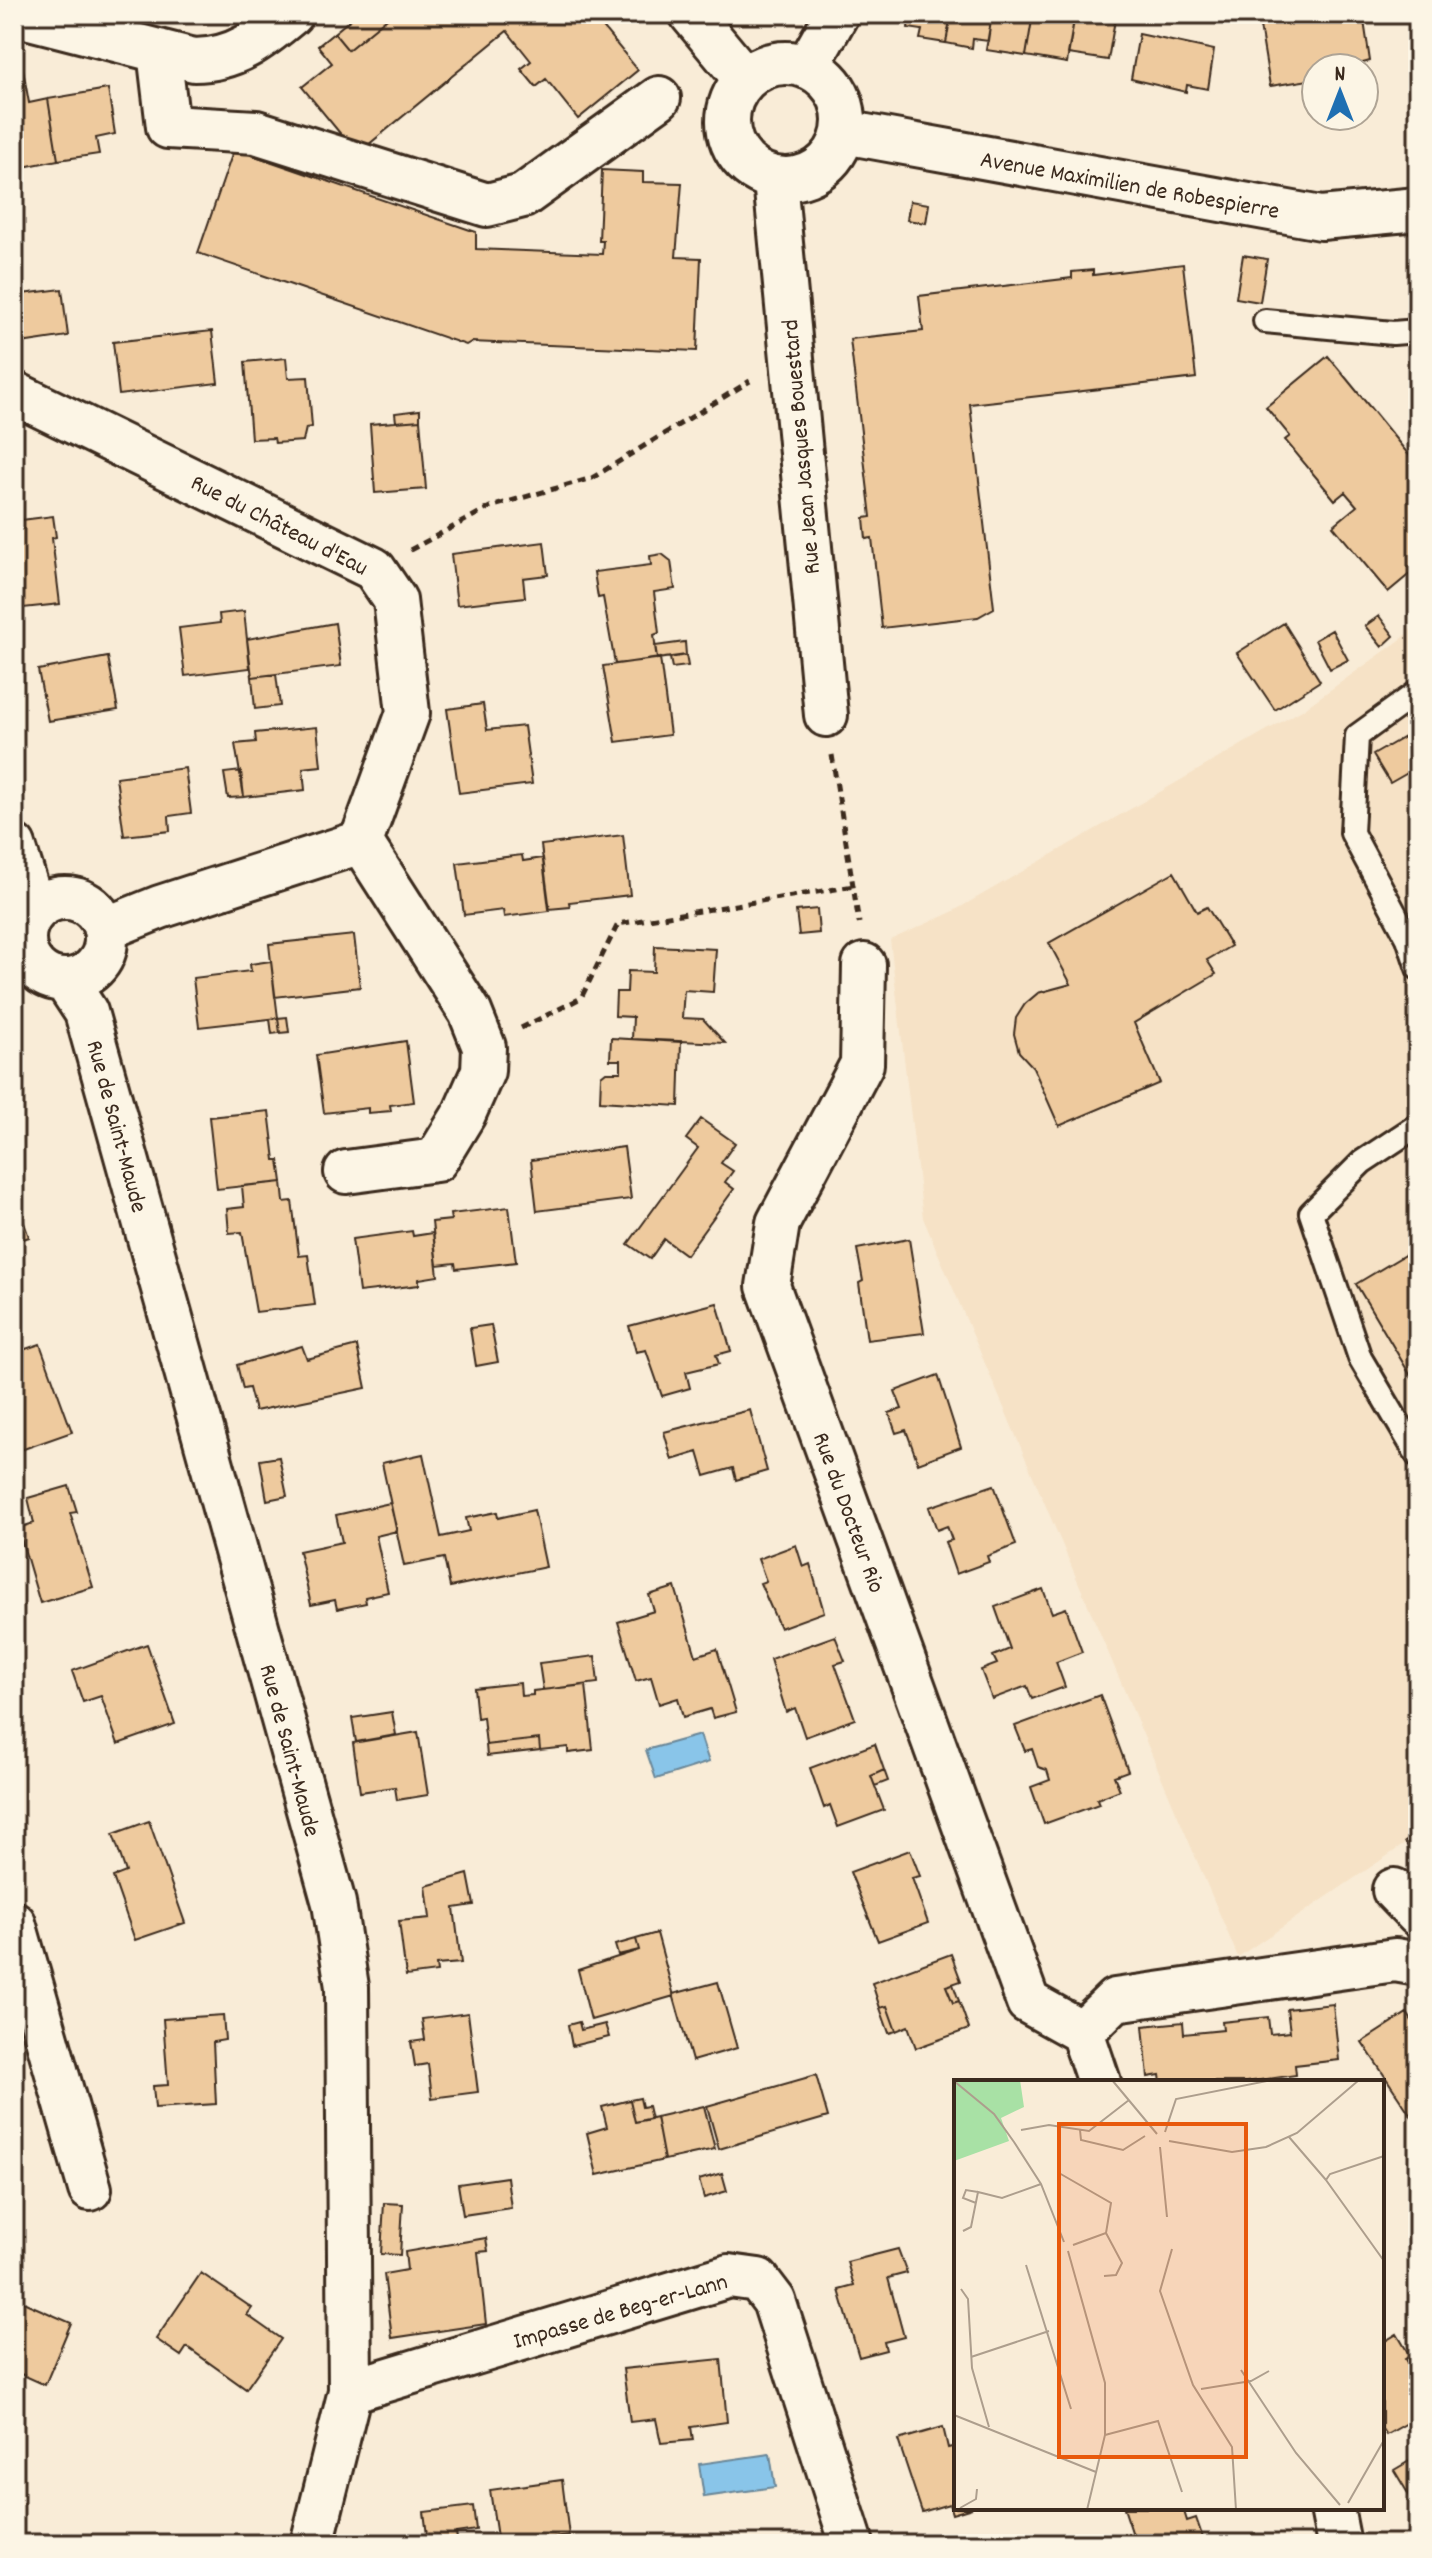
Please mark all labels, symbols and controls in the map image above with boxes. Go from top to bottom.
north arrow [1300,52,1380,132]
text: N [1335,60,1346,91]
street label: Avenue Maximilien de Robespierre [977,144,1282,230]
street label: Rue Jean Jasques Bouestard [775,318,831,576]
street label: Rue du Château d'Eau [184,467,373,586]
street label: Rue de Saint-Maude [76,1037,154,1217]
street label: Rue du Docteur Rio [802,1428,892,1598]
street label: Rue de Saint-Maude [249,1661,327,1841]
inset map [954,2080,1384,2510]
street label: Impasse de Beg-er-Lann [510,2266,732,2360]

